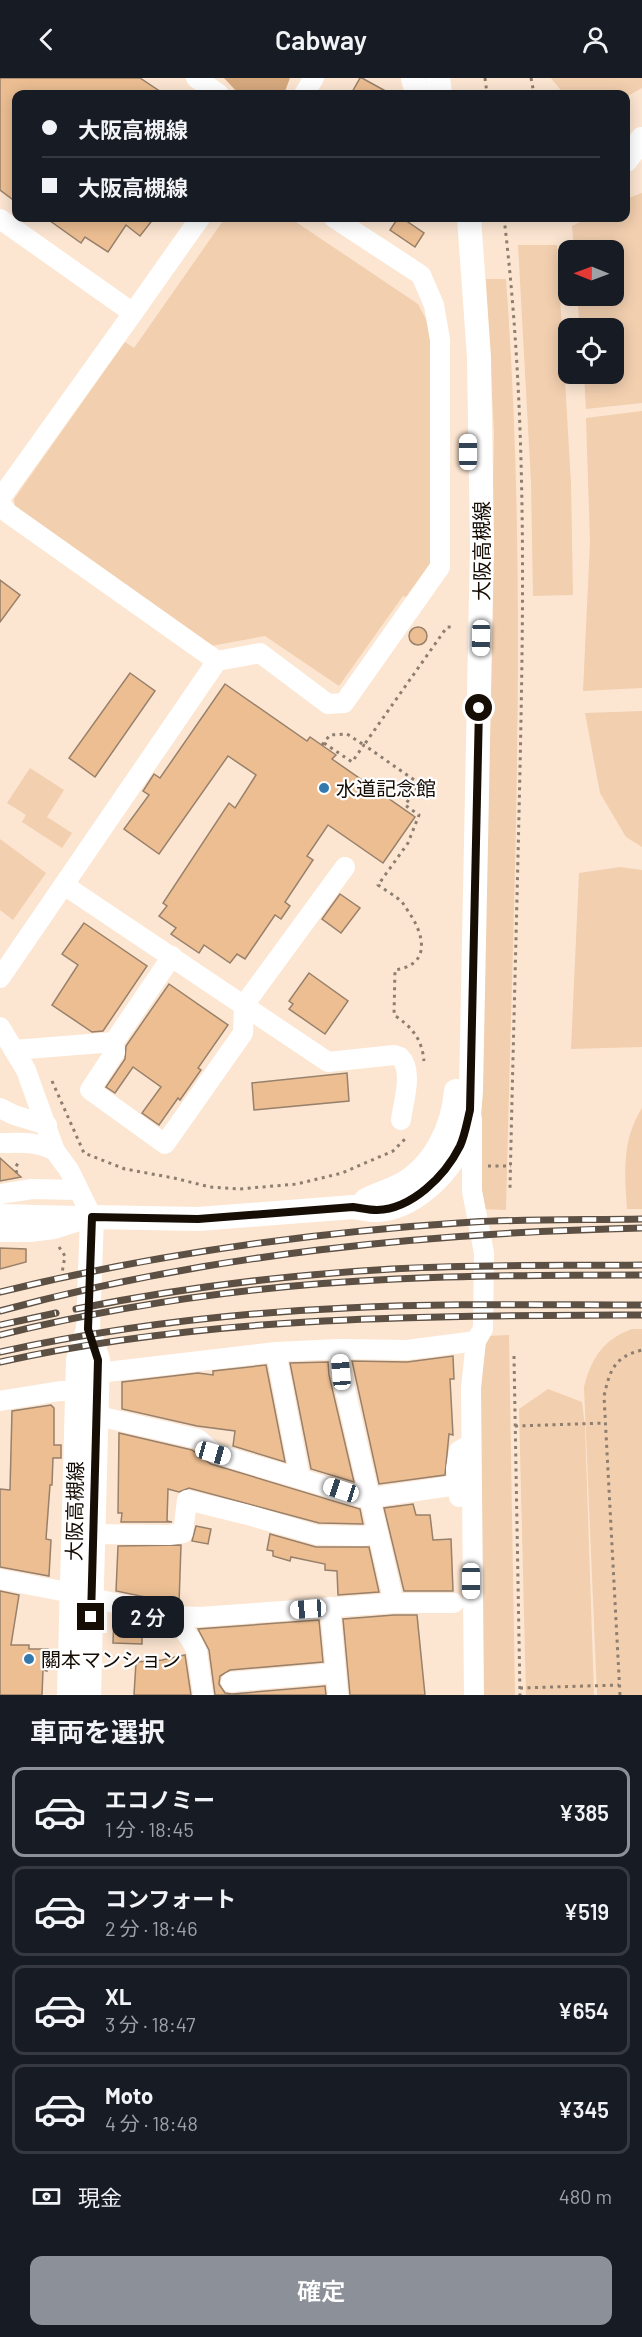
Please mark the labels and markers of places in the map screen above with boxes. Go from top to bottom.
place label: 水道記念館 [336,776,436,800]
marker: 水道記念館 [317,781,331,795]
place label: 關本マンション [41,1647,181,1671]
marker: 關本マンション [22,1652,36,1666]

